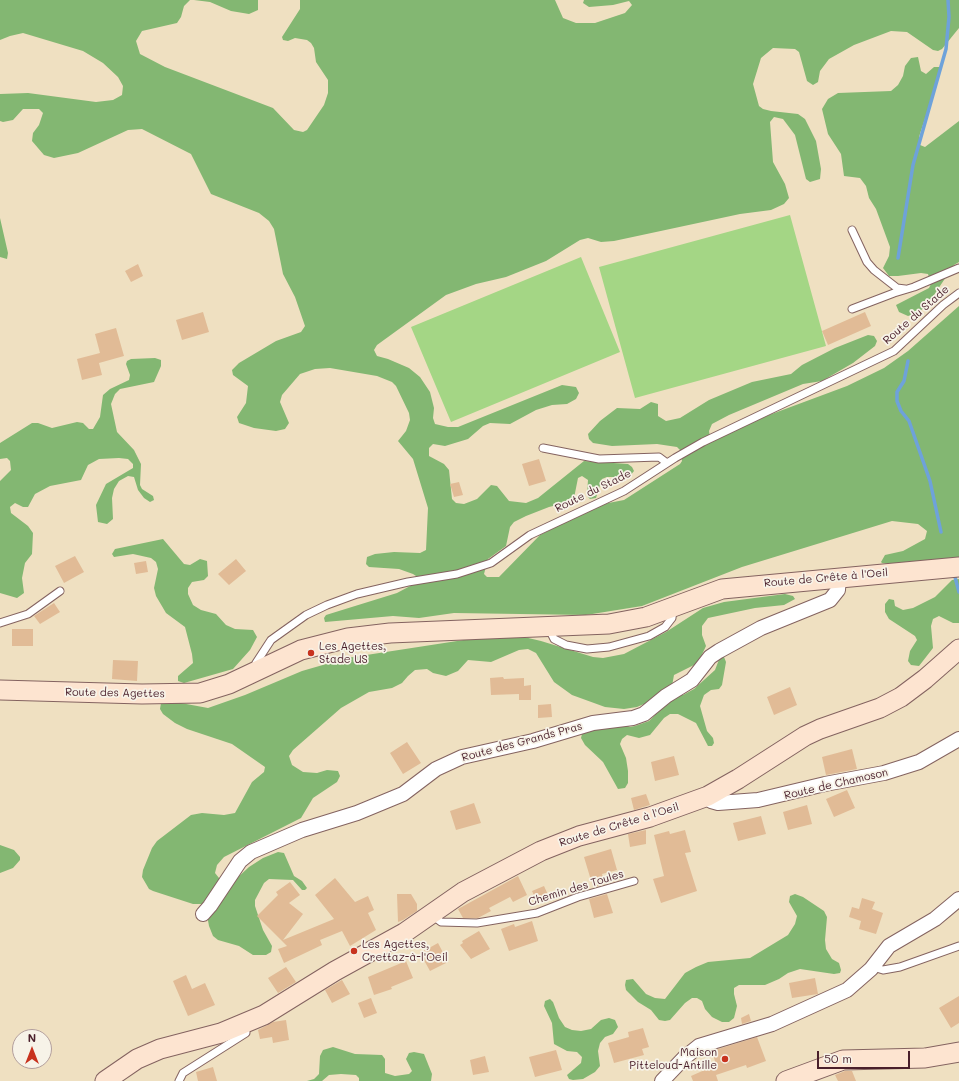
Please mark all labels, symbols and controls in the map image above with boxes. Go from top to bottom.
street label: Route du Stade [880,283,952,347]
street label: Route du Stade [553,467,633,515]
street label: Route de Crête à l'Oeil [763,566,889,590]
place label: Les Agettes, Stade US [319,640,386,666]
marker: Les Agettes, Stade US [306,648,316,658]
street label: Route des Agettes [65,686,165,700]
street label: Route des Grands Pras [460,720,584,764]
street label: Route de Chamoson [783,766,889,802]
street label: Route de Crête à l'Oeil [557,800,681,850]
street label: Chemin des Toules [527,867,625,909]
place label: Les Agettes, Crettaz-à-l'Oeil [362,938,448,964]
marker: Les Agettes, Crettaz-à-l'Oeil [349,946,359,956]
north arrow [12,1029,52,1069]
text: N [28,1030,36,1045]
scale bar [819,1043,912,1069]
place label: Maison Pitteloud-Antille [629,1046,717,1072]
text: 50 m [824,1050,852,1066]
marker: Maison Pitteloud-Antille [720,1054,730,1064]

